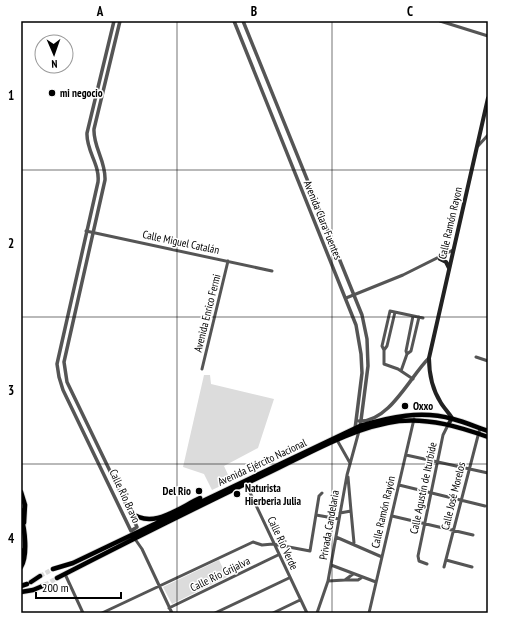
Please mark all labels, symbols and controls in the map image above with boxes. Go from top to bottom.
text: A [96,3,104,20]
text: B [251,3,257,20]
text: C [407,3,413,20]
north arrow [34,34,74,74]
text: N [51,57,58,71]
place label: mi negocio [60,86,103,100]
text: 1 [8,87,14,104]
marker: mi negocio [47,88,57,98]
street label: Avenida Clara Fuentes [301,178,345,262]
street label: Calle Ramón Rayon [435,185,465,260]
street label: Calle Miguel Catalán [141,227,221,257]
text: 2 [8,235,14,252]
street label: Avenida Enrico Fermi [191,273,223,353]
text: 3 [8,382,14,399]
place label: Oxxo [413,399,433,413]
marker: Oxxo [400,401,410,411]
street label: Avenida Ejército Nacional [215,435,309,489]
street label: Calle Agustín de Iturbide [406,440,440,535]
street label: Calle José Morelos [438,460,468,531]
street label: Calle Río Bravo [106,467,144,525]
street label: Calle Ramón Rayón [368,474,398,549]
place label: Naturista Hierberia Julia [245,481,302,508]
place label: Del Rio [163,484,191,498]
marker: Del Rio [194,486,204,496]
marker: Naturista Hierberia Julia [232,489,242,499]
street label: Privada Candelaria [316,489,342,561]
street label: Calle Río Verde [265,514,302,572]
text: 4 [8,530,15,547]
street label: Calle Río Grijalva [188,553,252,595]
scale bar [36,574,121,600]
text: 200 m [42,580,69,595]

